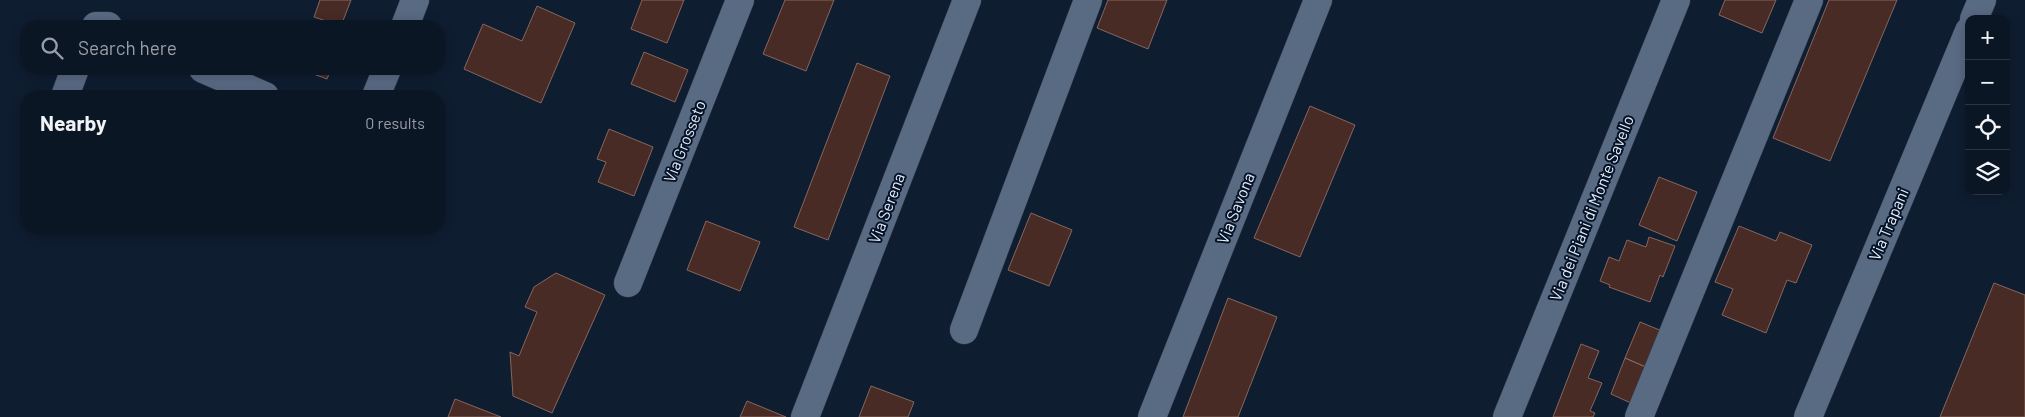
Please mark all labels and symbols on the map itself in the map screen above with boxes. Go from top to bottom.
street label: Via Grosseto [659,97,709,185]
street label: Via dei Piani di Monte Savello [1545,112,1637,304]
street label: Via Serena [864,170,908,246]
street label: Via Savona [1212,170,1258,246]
street label: Via Trapani [1864,185,1912,263]

